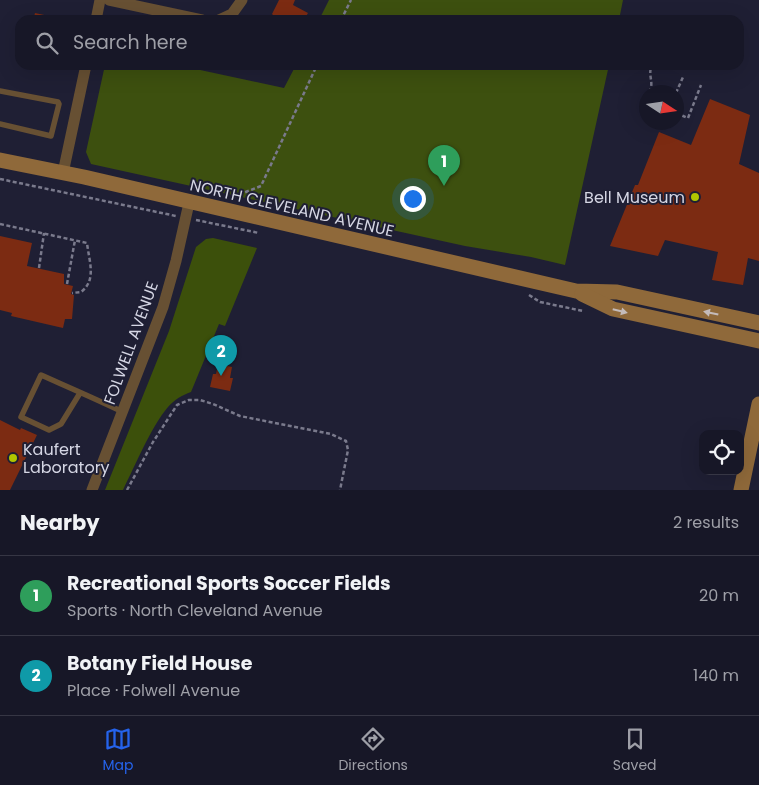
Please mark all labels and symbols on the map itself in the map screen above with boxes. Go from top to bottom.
north arrow [639,85,684,130]
pin: 1 [428,145,460,186]
street label: NORTH CLEVELAND AVENUE [188,173,396,243]
your location [400,186,426,212]
place label: Bell Museum [584,186,685,209]
marker: Bell Museum [689,191,701,203]
street label: FOLWELL AVENUE [98,278,164,408]
one-way arrow [613,307,628,315]
one-way arrow [704,309,719,317]
pin: 2 [205,335,237,376]
place label: Kaufert Laboratory [23,438,110,479]
marker: Kaufert Laboratory [7,452,19,464]

